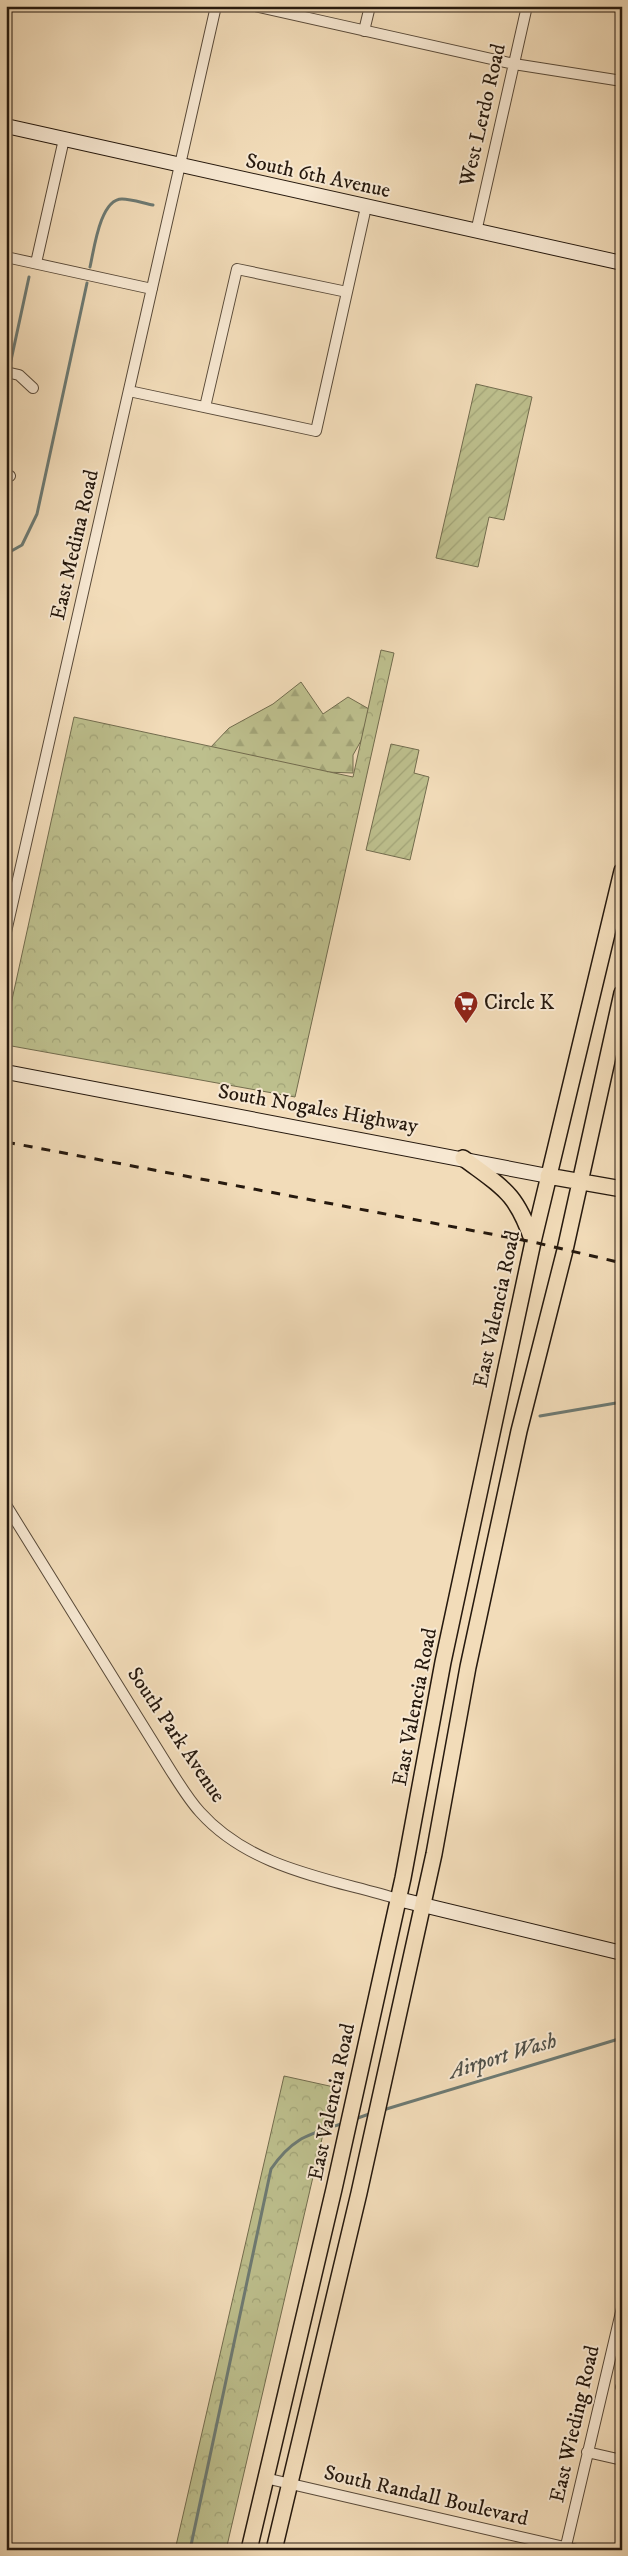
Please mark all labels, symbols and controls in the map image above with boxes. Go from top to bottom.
street label: West Lerdo Road [454,41,512,190]
street label: South 6th Avenue [243,148,393,204]
street label: East Medina Road [45,467,105,623]
supermarket icon: Circle K [453,990,479,1024]
place label: Circle K [484,990,555,1016]
street label: South Nogales Highway [216,1079,421,1140]
street label: East Valencia Road [468,1227,526,1390]
street label: East Valencia Road [387,1625,443,1788]
street label: South Park Avenue [121,1662,231,1808]
street label: East Valencia Road [303,2020,361,2183]
water label: Airport Wash [443,2027,560,2086]
street label: East Wieding Road [544,2342,606,2505]
street label: South Randall Boulevard [321,2460,531,2532]

